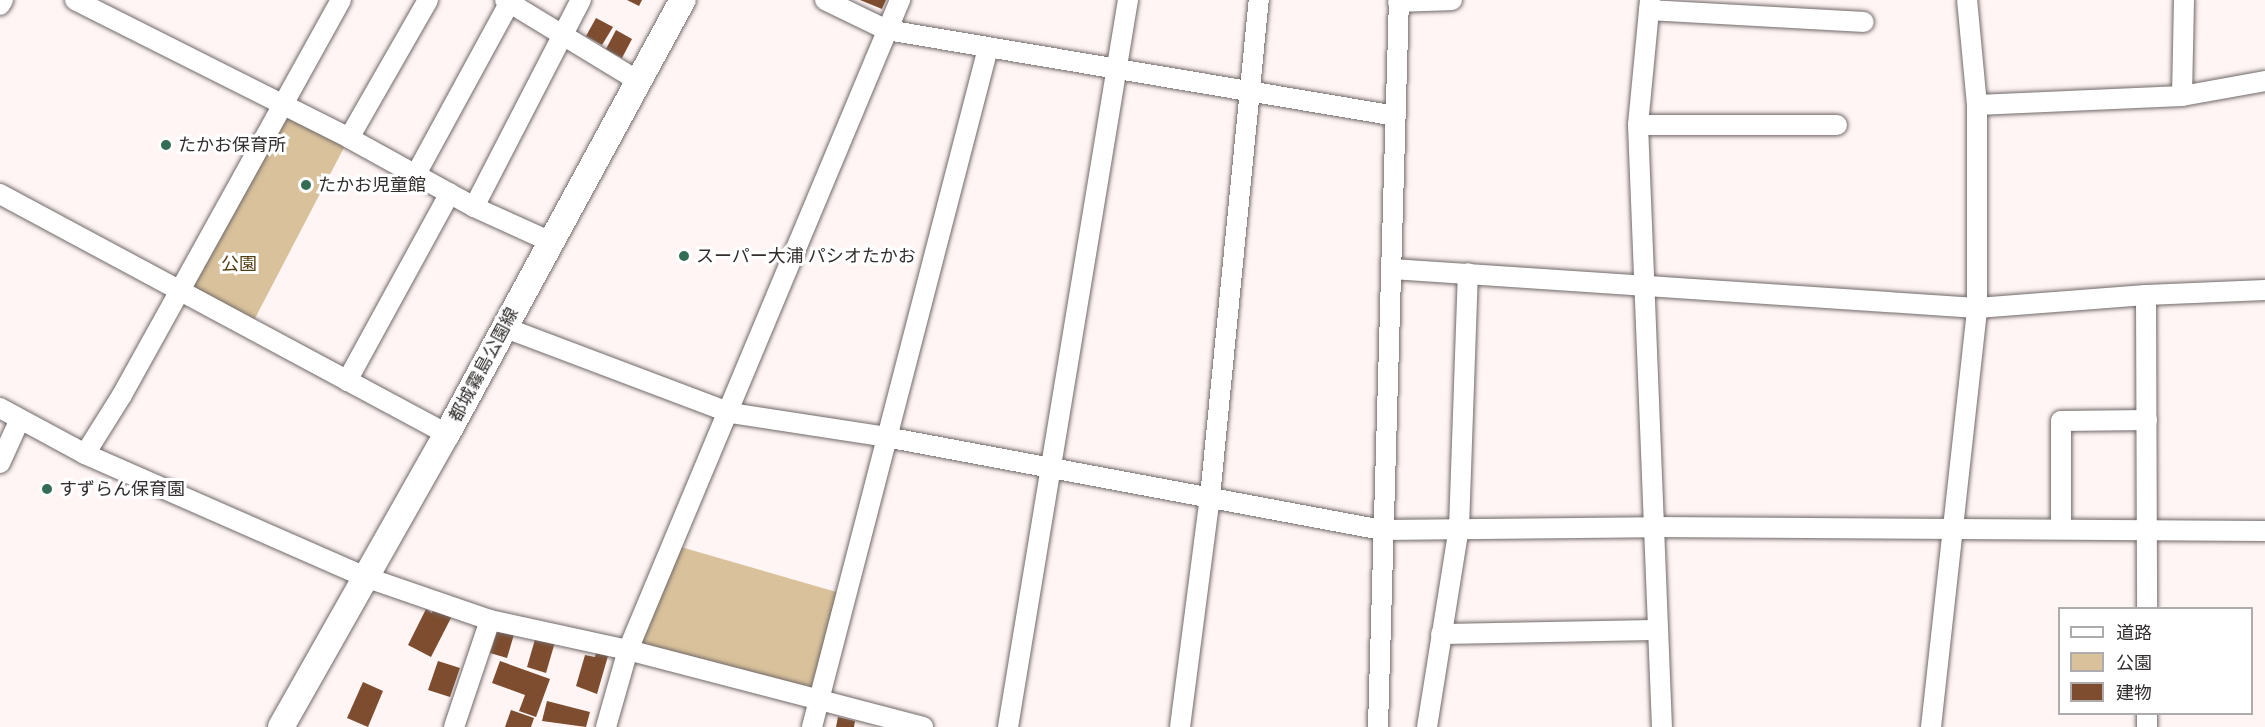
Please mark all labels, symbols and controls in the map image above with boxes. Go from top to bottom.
place label: たかお保育所 [178,134,286,156]
marker: たかお保育所 [159,138,173,152]
place label: たかお児童館 [318,174,426,196]
marker: たかお児童館 [299,178,313,192]
place label: スーパー大浦 パシオたかお [696,245,916,267]
marker: スーパー大浦 パシオたかお [677,249,691,263]
park label: 公園 [221,253,257,275]
street label: 都城霧島公園線 [445,304,523,426]
place label: すずらん保育園 [59,478,185,500]
marker: すずらん保育園 [40,482,54,496]
legend [2058,607,2253,715]
text: 道路 [2116,619,2152,646]
text: 公園 [2116,649,2152,676]
text: 建物 [2116,679,2152,706]

